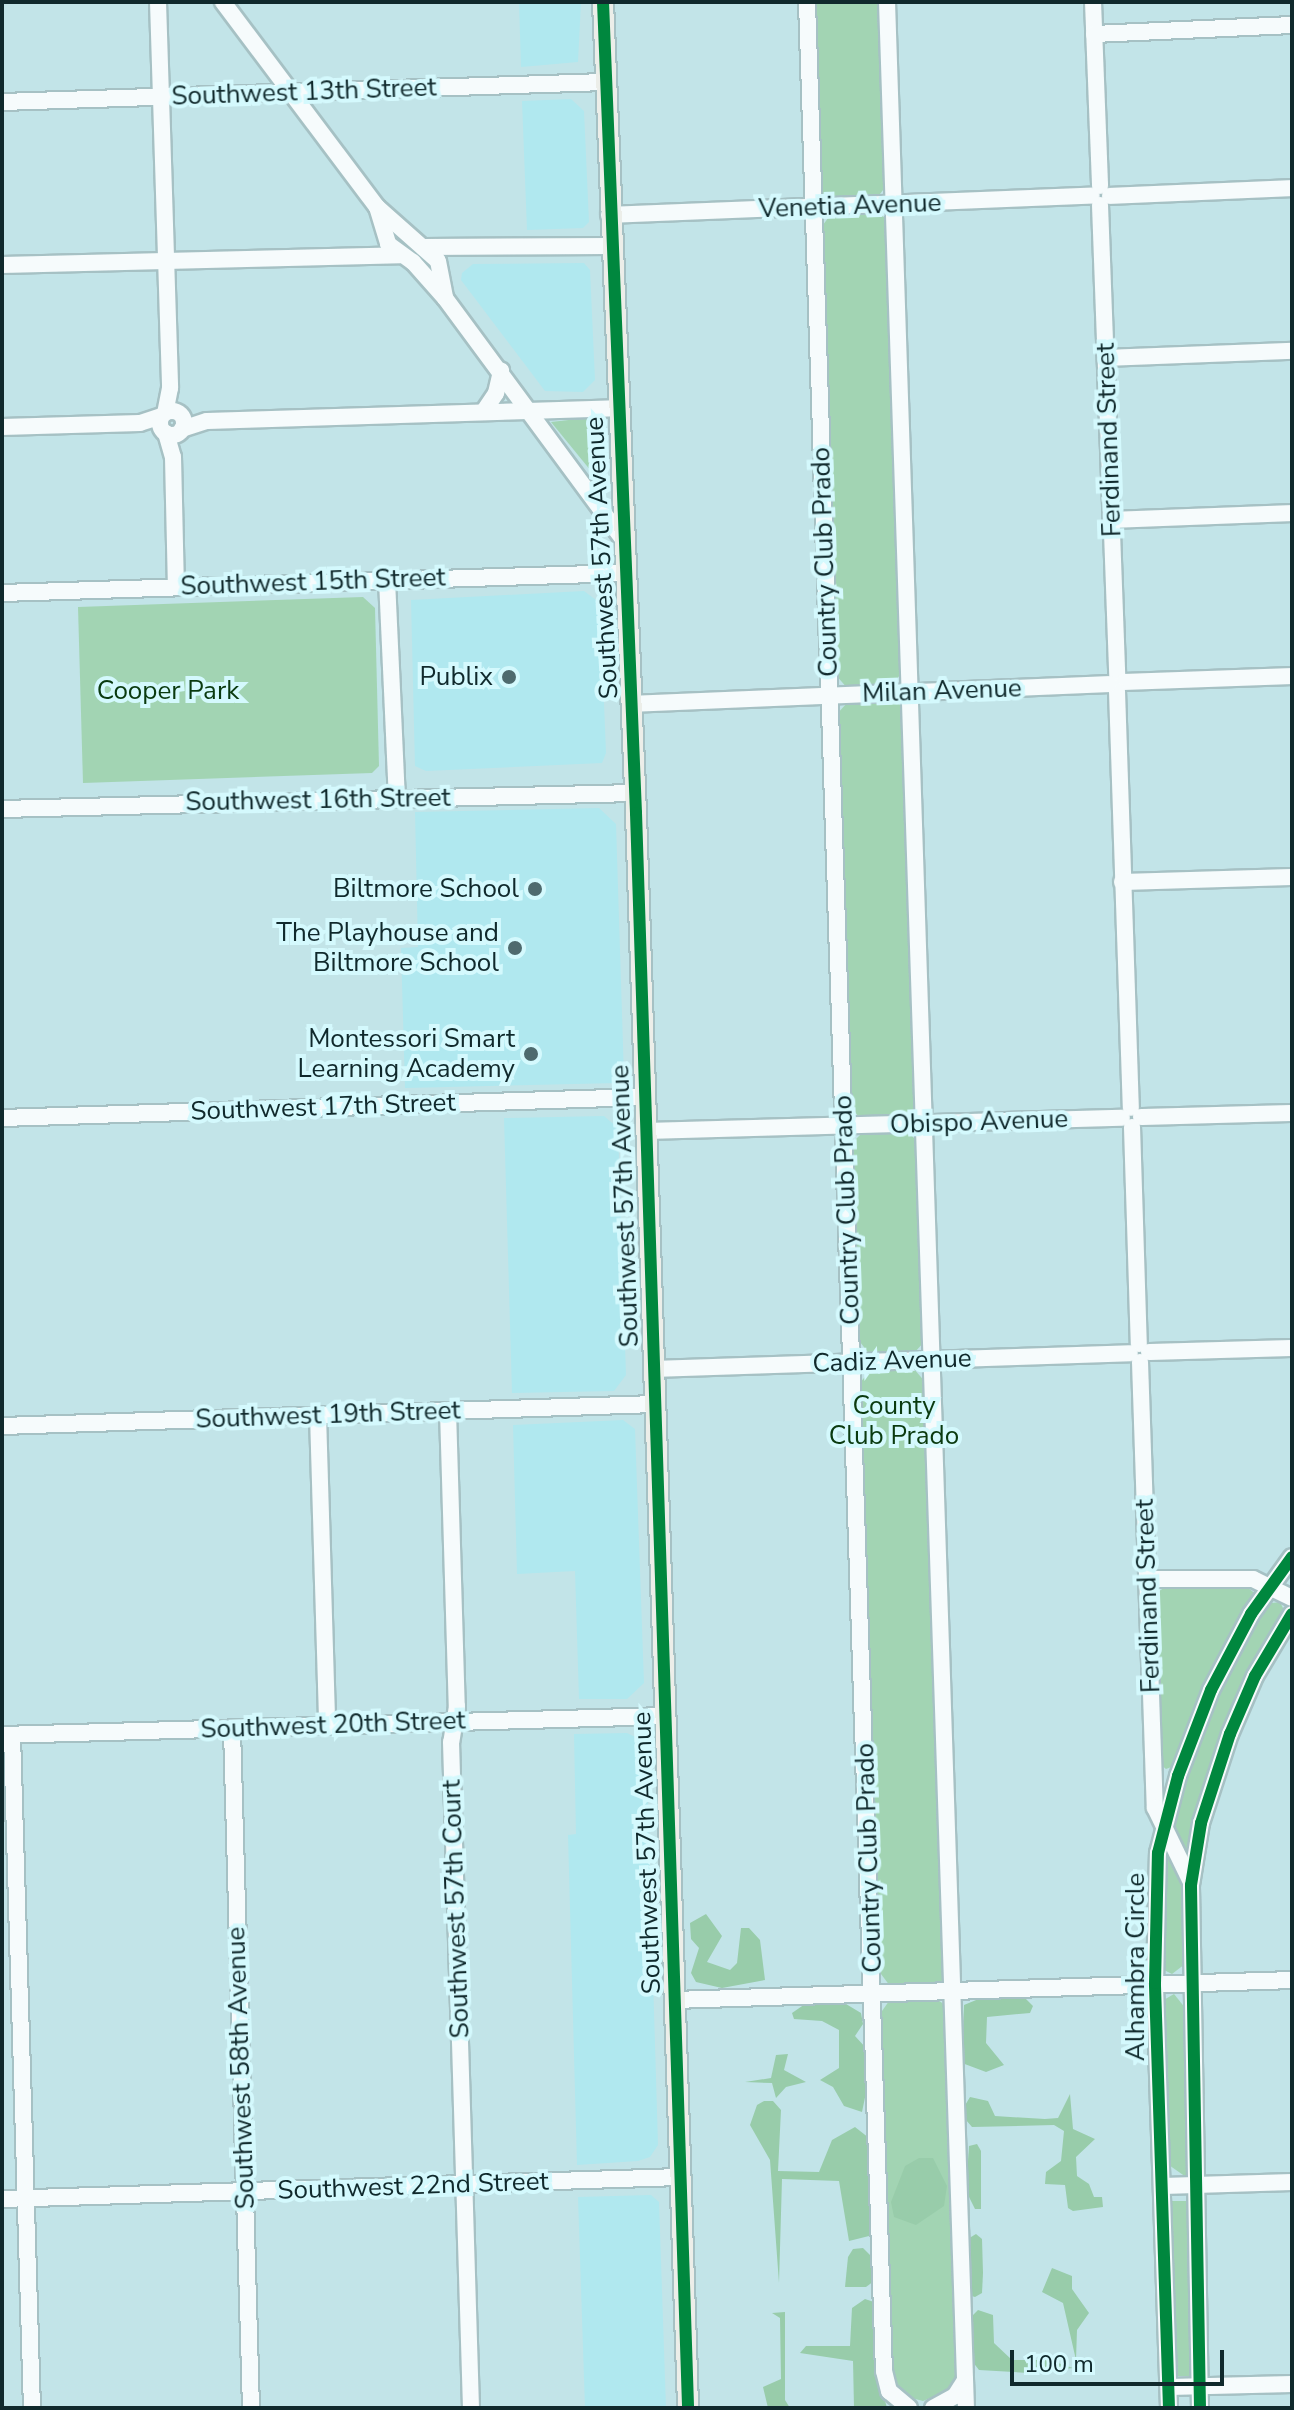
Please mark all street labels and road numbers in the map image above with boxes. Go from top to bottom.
street label: Southwest 13th Street [171,72,437,112]
street label: Venetia Avenue [758,187,942,225]
street label: Ferdinand Street [1090,343,1128,537]
street label: Southwest 57th Avenue [579,416,625,700]
street label: Country Club Prado [805,447,845,677]
street label: Southwest 15th Street [180,562,446,602]
street label: Milan Avenue [862,673,1022,709]
street label: Southwest 16th Street [185,782,451,818]
street label: Southwest 57th Avenue [604,1064,646,1348]
street label: Southwest 17th Street [190,1087,456,1127]
street label: Country Club Prado [827,1095,867,1325]
street label: Obispo Avenue [889,1103,1069,1141]
street label: Cadiz Avenue [812,1343,972,1379]
street label: Southwest 19th Street [195,1395,461,1435]
street label: Ferdinand Street [1129,1499,1167,1693]
street label: Southwest 20th Street [200,1705,466,1745]
street label: Southwest 57th Avenue [626,1711,668,1995]
street label: Country Club Prado [849,1743,889,1973]
street label: Southwest 57th Court [436,1779,476,2039]
street label: Alhambra Circle [1120,1873,1152,2061]
street label: Southwest 58th Avenue [220,1926,262,2210]
street label: Southwest 22nd Street [277,2166,549,2206]

